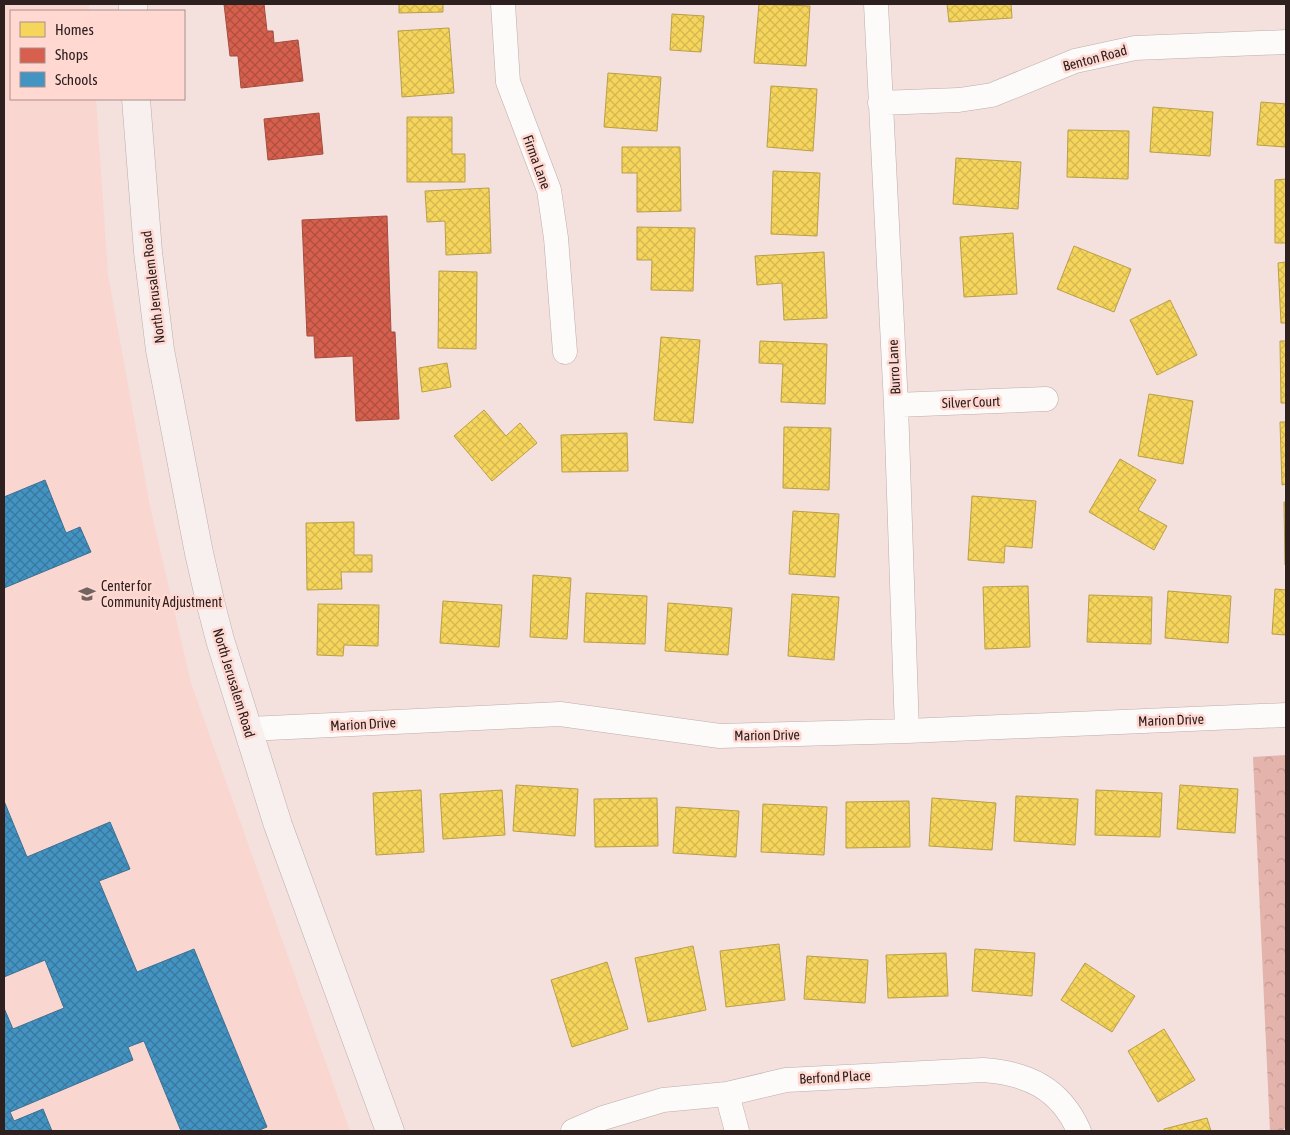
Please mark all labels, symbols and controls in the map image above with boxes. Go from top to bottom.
legend [10,10,185,100]
text: Homes [55,21,94,38]
street label: Benton Road [1061,42,1129,74]
text: Shops [55,46,88,63]
text: Schools [55,71,98,88]
street label: Firma Lane [520,133,554,191]
street label: North Jerusalem Road [138,230,168,344]
street label: Burro Lane [885,339,903,395]
street label: Silver Court [942,393,1000,411]
place label: Center for Community Adjustment [101,578,222,610]
school or university icon: Center for Community Adjustment [77,584,97,604]
street label: North Jerusalem Road [210,626,258,740]
street label: Marion Drive [1138,711,1204,729]
street label: Marion Drive [330,714,396,734]
street label: Marion Drive [734,726,800,744]
street label: Berfond Place [799,1067,871,1087]

